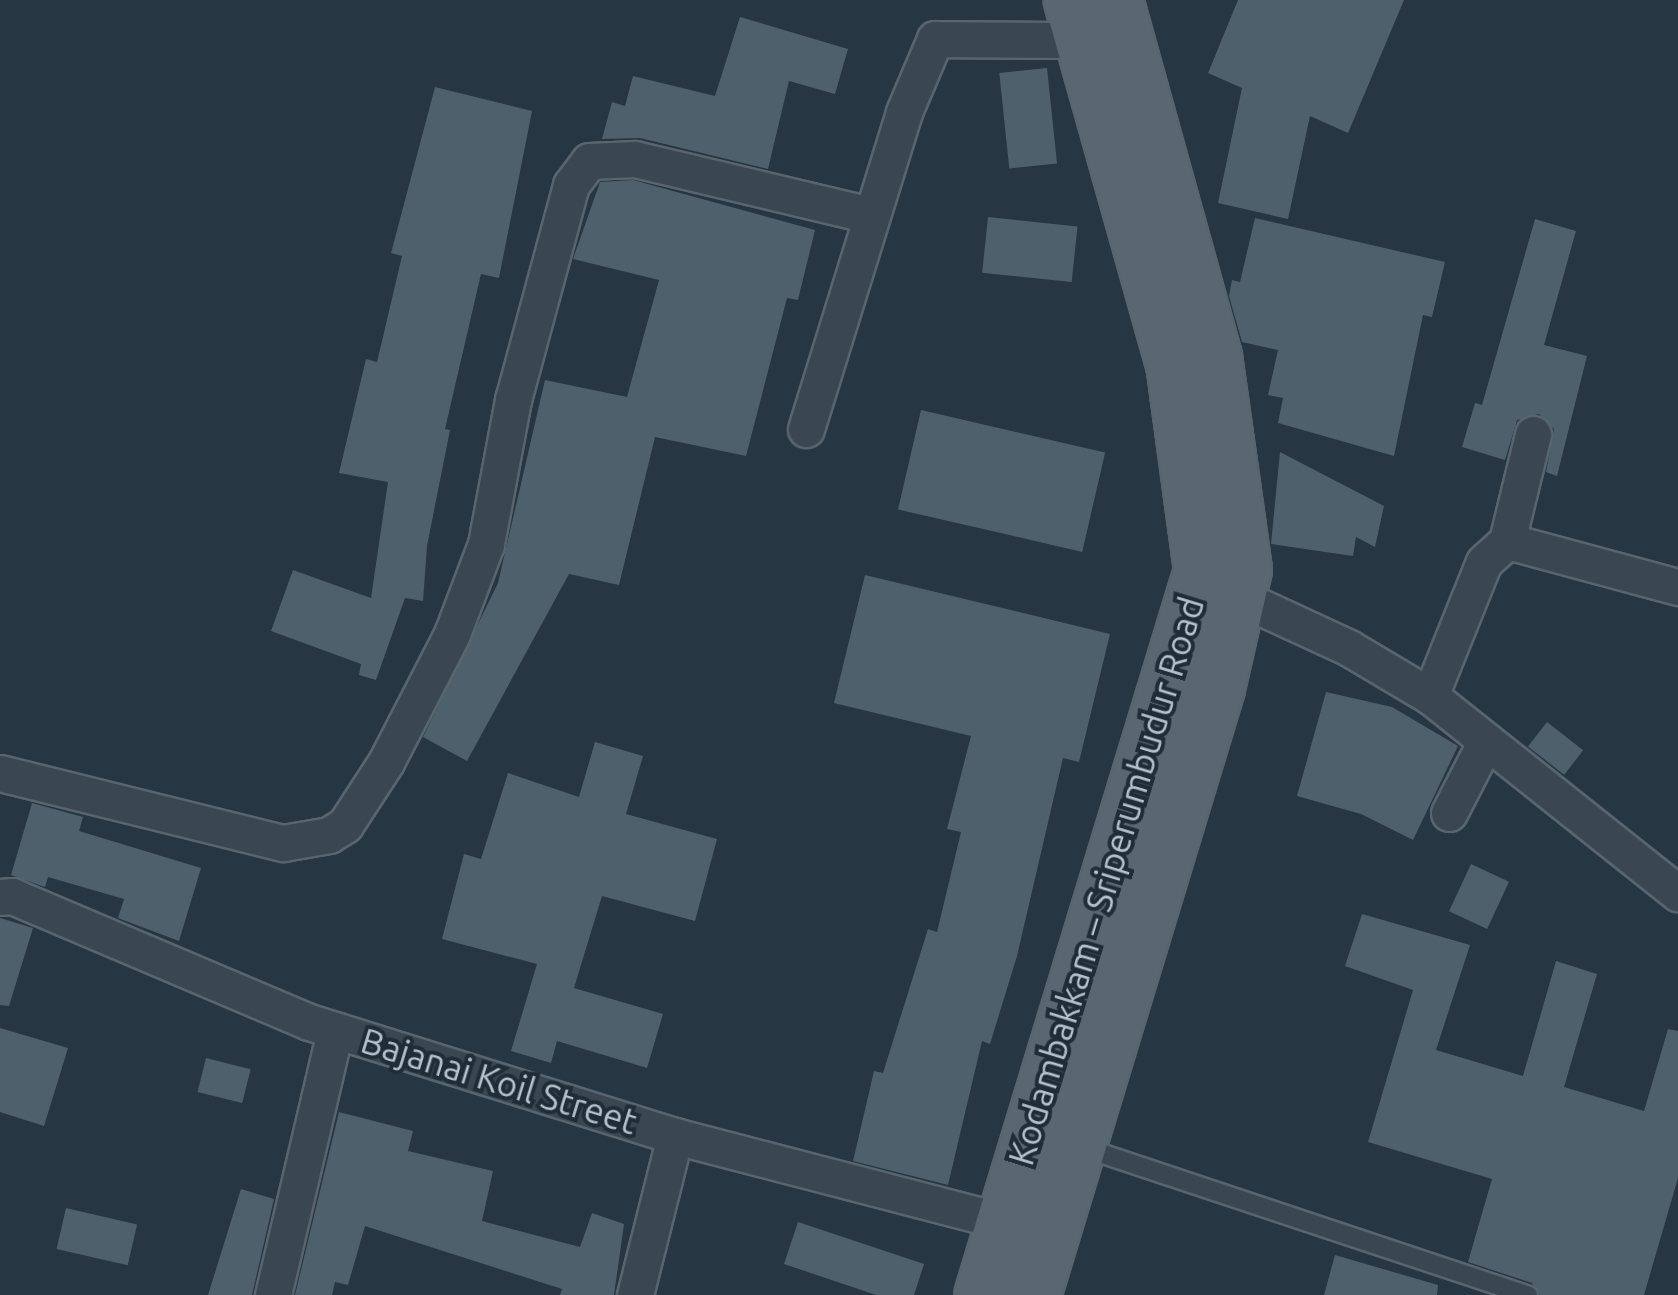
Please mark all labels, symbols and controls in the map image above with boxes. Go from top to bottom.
street label: Kodambakkam – Sriperumbudur Road [999,592,1213,1170]
street label: Bajanai Koil Street [356,1019,642,1143]

